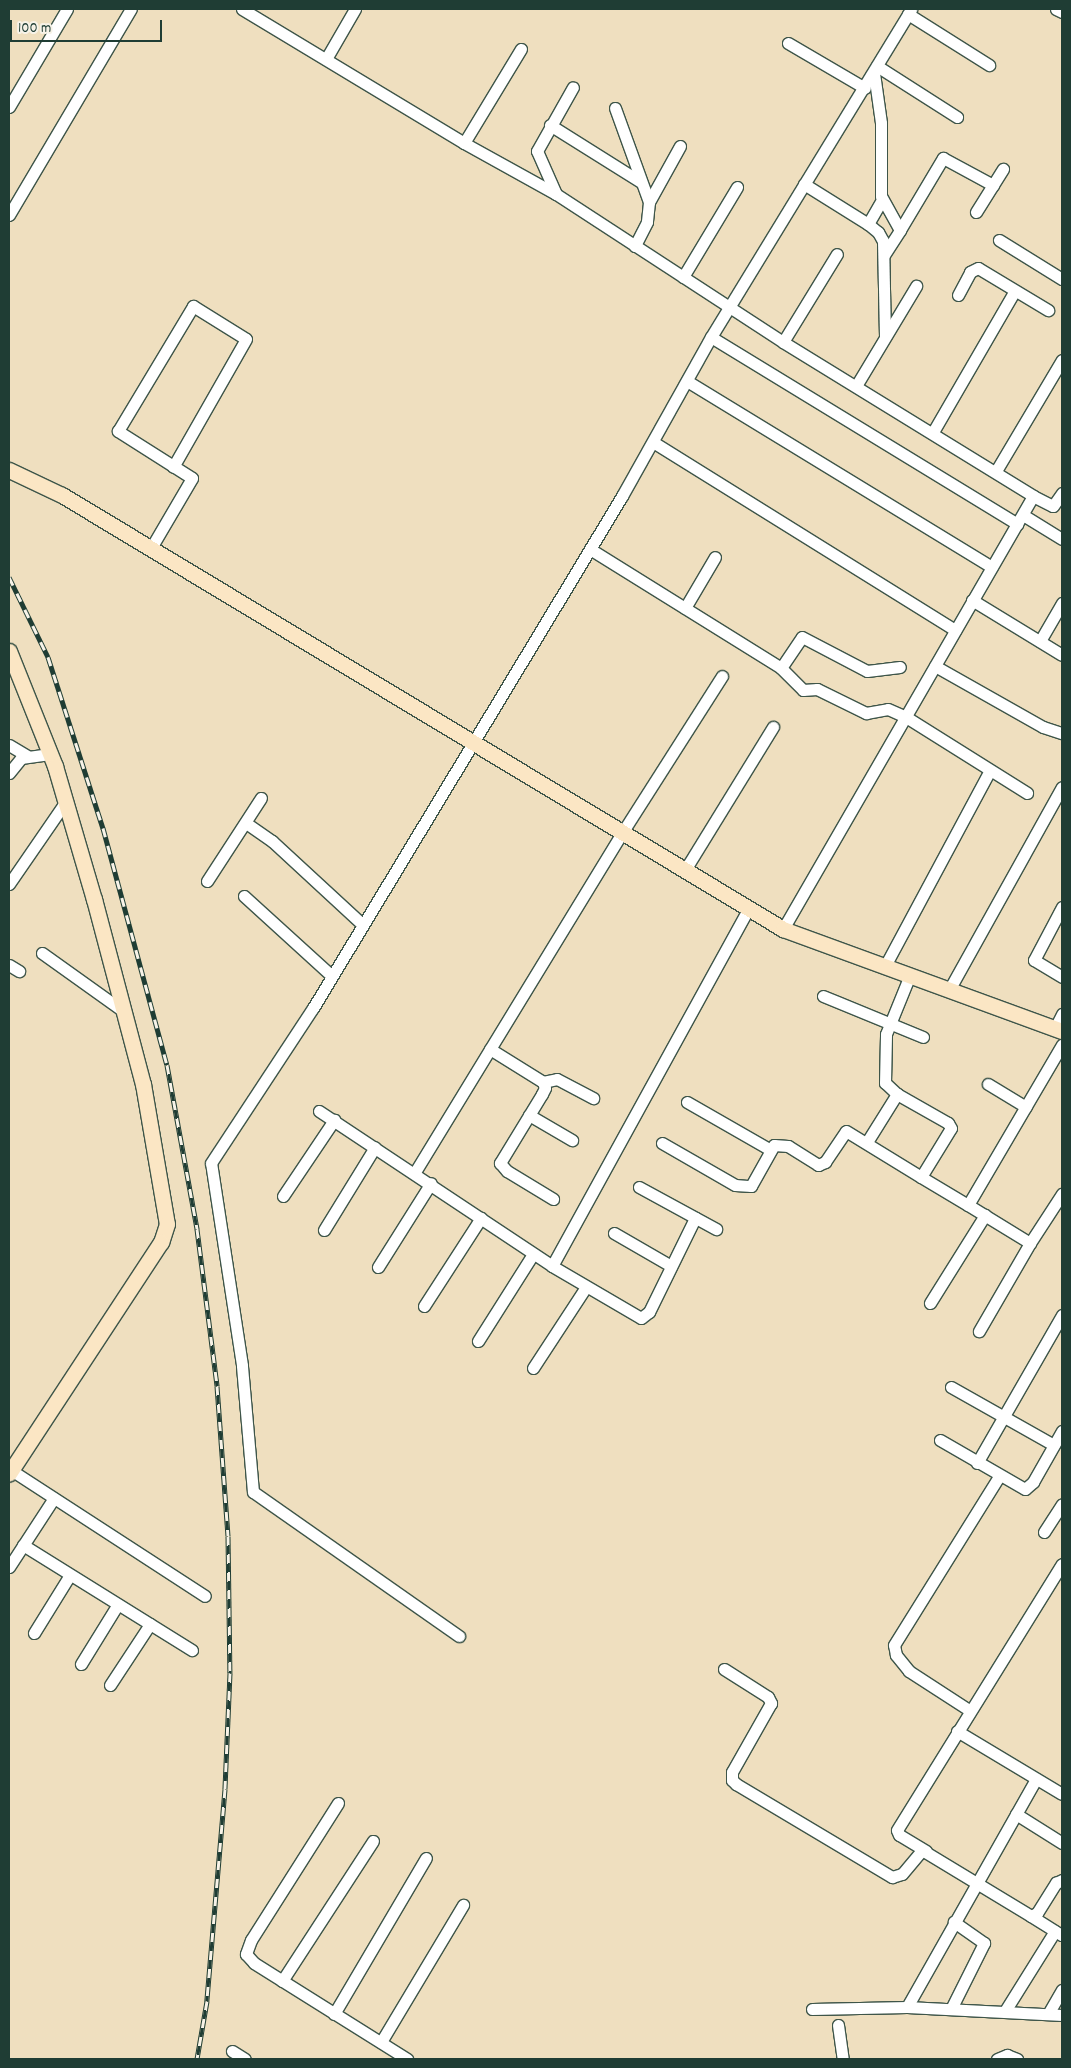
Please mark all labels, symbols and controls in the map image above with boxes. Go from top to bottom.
scale bar [12,10,165,42]
text: 100 m [18,18,51,40]

